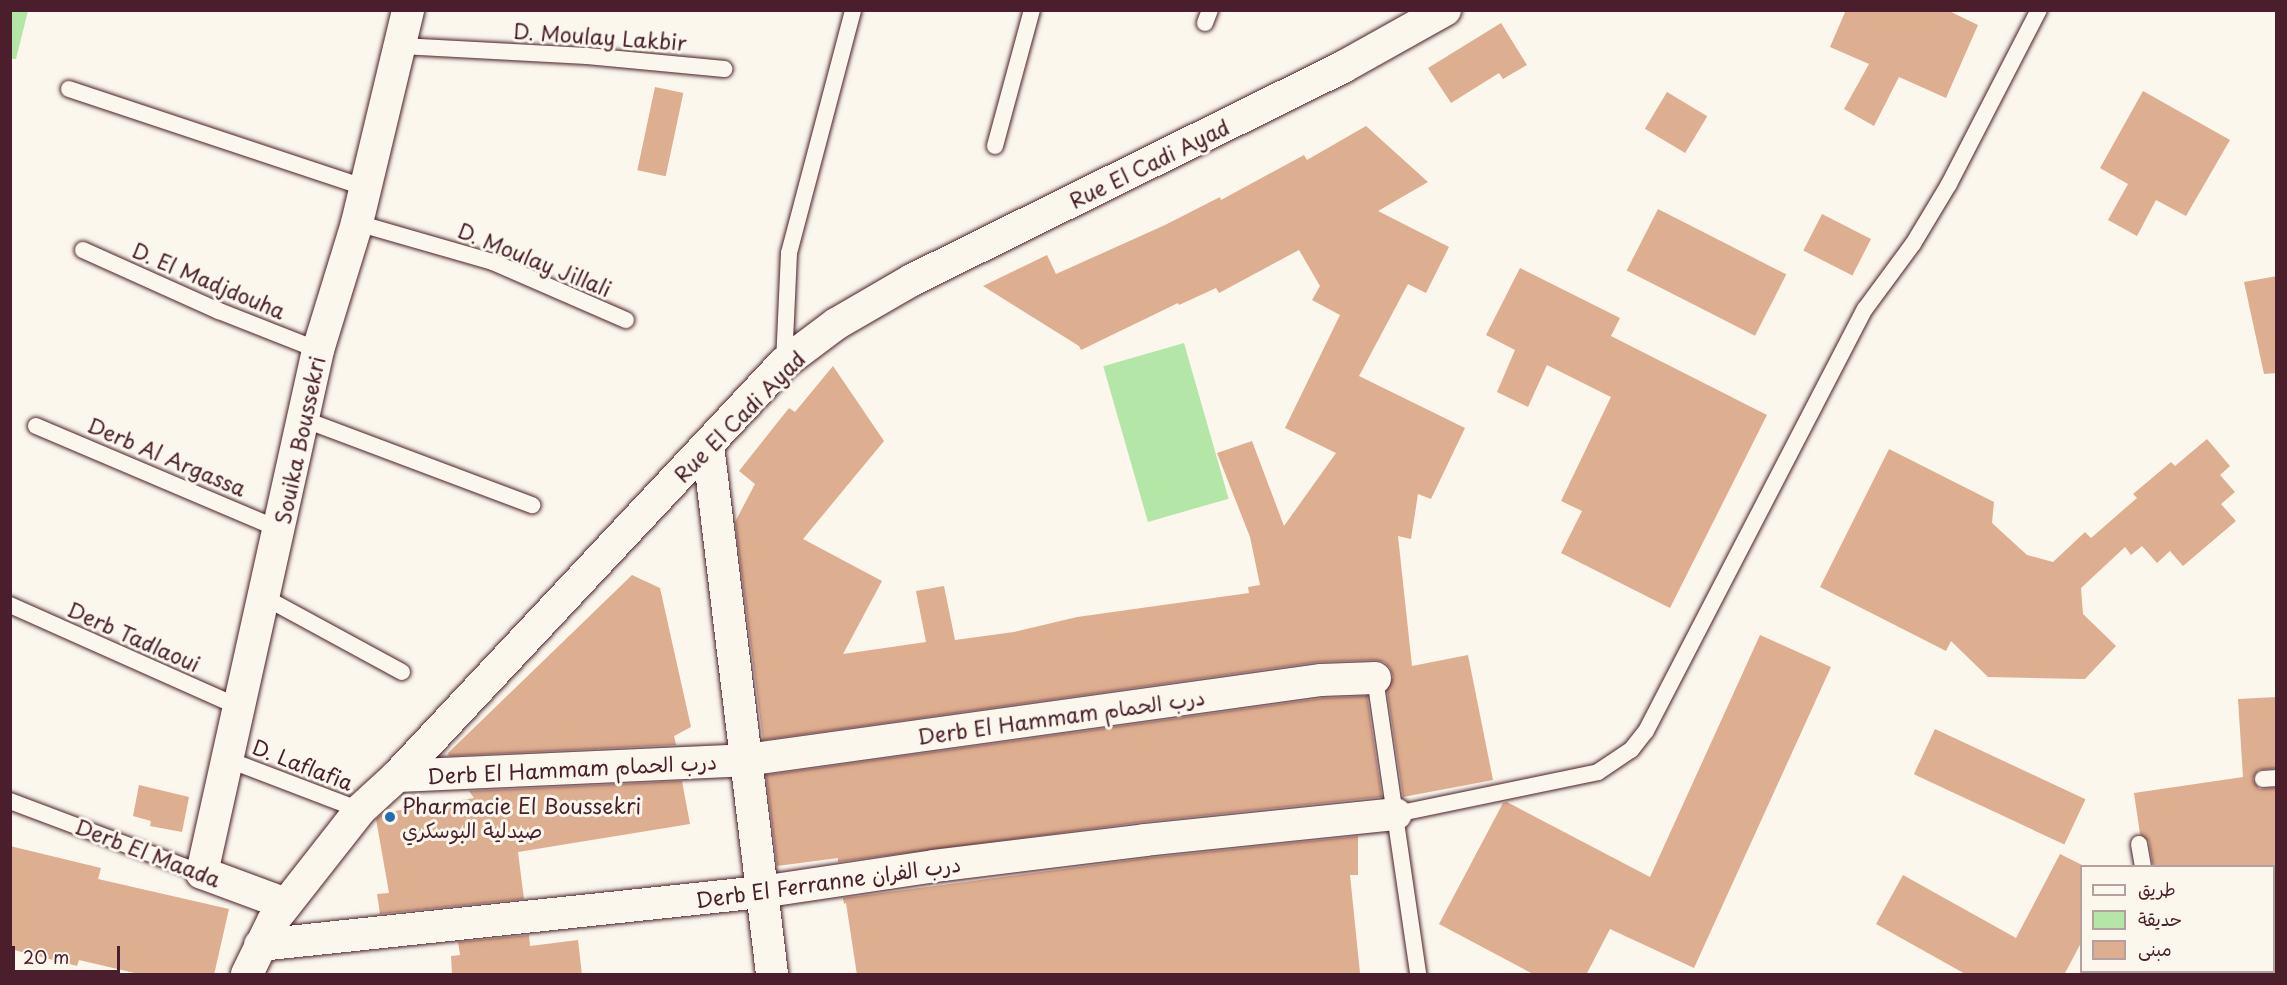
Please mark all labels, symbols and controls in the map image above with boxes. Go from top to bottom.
street label: D. Moulay Lakbir [512,17,688,55]
street label: Rue El Cadi Ayad [1063,113,1235,213]
street label: D. Moulay Jillali [455,217,615,301]
street label: D. El Madjdouha [128,236,290,324]
street label: Rue El Cadi Ayad [667,344,811,488]
street label: Souika Boussekri [269,353,329,527]
street label: Derb Al Argassa [84,411,250,501]
street label: Derb Tadlaoui [64,596,204,676]
street label: Derb El Hammam درب الحمام [915,683,1207,749]
street label: D. Laflafia [249,733,357,795]
street label: Derb El Hammam درب الحمام [426,748,718,788]
place label: Pharmacie El Boussekri صيدلية البوسكري [402,792,643,842]
marker: Pharmacie El Boussekri صيدلية البوسكري [383,810,397,824]
street label: Derb El Maada [72,813,224,891]
street label: Derb El Ferranne درب الفران [692,850,964,912]
legend [2080,865,2275,973]
text: طريق [2138,875,2176,902]
text: حديقة [2138,905,2182,932]
scale bar [15,934,123,972]
text: مبنى [2138,935,2172,962]
text: 20 m [23,943,69,970]

